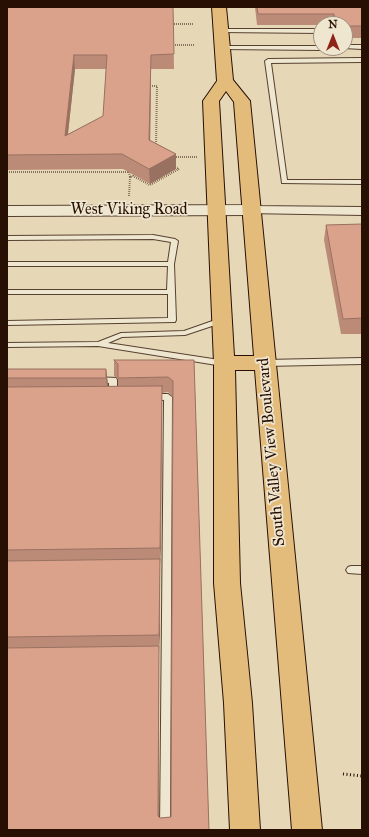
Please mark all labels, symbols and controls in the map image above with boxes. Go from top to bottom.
north arrow [313,16,353,56]
text: N [328,18,338,31]
street label: West Viking Road [70,200,188,220]
street label: South Valley View Boulevard [254,357,290,547]

